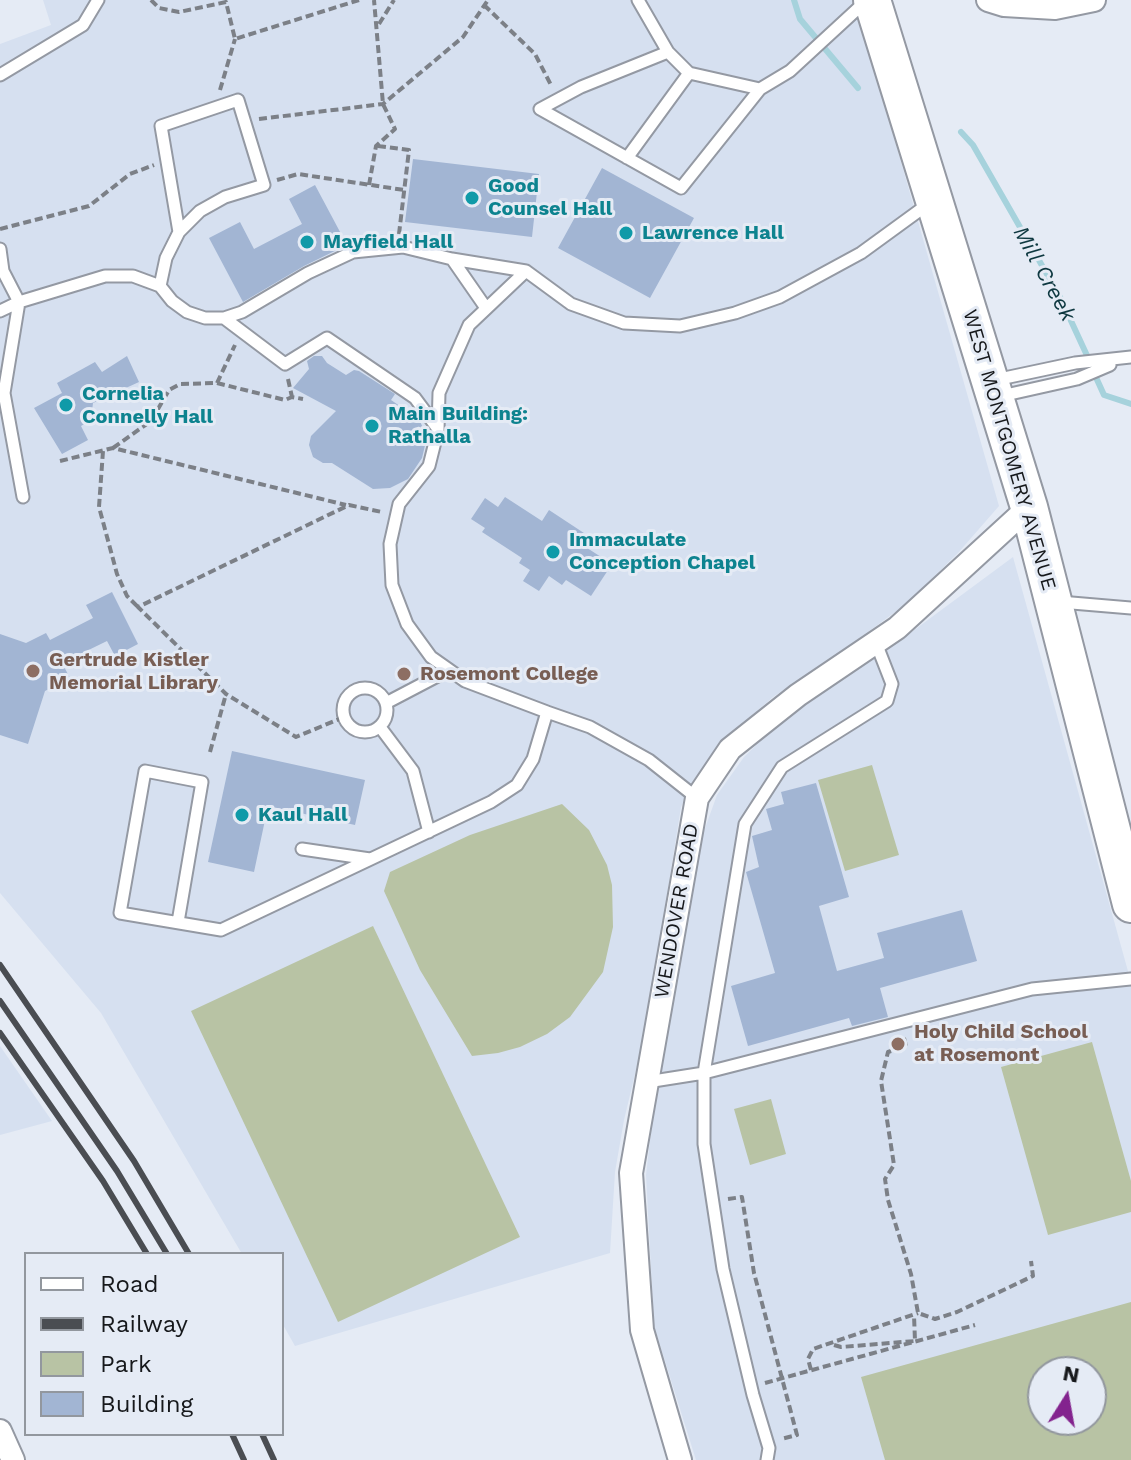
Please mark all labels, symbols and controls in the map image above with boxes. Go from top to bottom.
place label: Good Counsel Hall [488,174,612,221]
marker: Good Counsel Hall [463,189,481,207]
place label: Lawrence Hall [642,221,784,245]
water label: Mill Creek [1007,222,1081,326]
marker: Lawrence Hall [617,224,635,242]
place label: Mayfield Hall [323,230,453,254]
marker: Mayfield Hall [298,233,316,251]
street label: WEST MONTGOMERY AVENUE [957,307,1061,593]
place label: Cornelia Connelly Hall [82,382,213,429]
marker: Cornelia Connelly Hall [57,396,75,414]
place label: Main Building: Rathalla [388,402,528,449]
marker: Main Building: Rathalla [363,417,381,435]
place label: Immaculate Conception Chapel [569,528,755,575]
marker: Immaculate Conception Chapel [544,543,562,561]
place label: Gertrude Kistler Memorial Library [49,648,218,695]
marker: Gertrude Kistler Memorial Library [24,662,42,680]
place label: Rosemont College [420,662,598,686]
marker: Rosemont College [395,665,413,683]
place label: Kaul Hall [258,803,347,827]
marker: Kaul Hall [233,806,251,824]
street label: WENDOVER ROAD [650,822,704,1000]
place label: Holy Child School at Rosemont [914,1020,1088,1067]
marker: Holy Child School at Rosemont [889,1035,907,1053]
legend [24,1252,284,1436]
text: Road [100,1270,159,1298]
text: Railway [100,1310,188,1338]
text: Park [100,1350,152,1378]
north arrow [1027,1356,1107,1436]
text: N [1061,1360,1082,1388]
text: Building [100,1390,193,1418]

